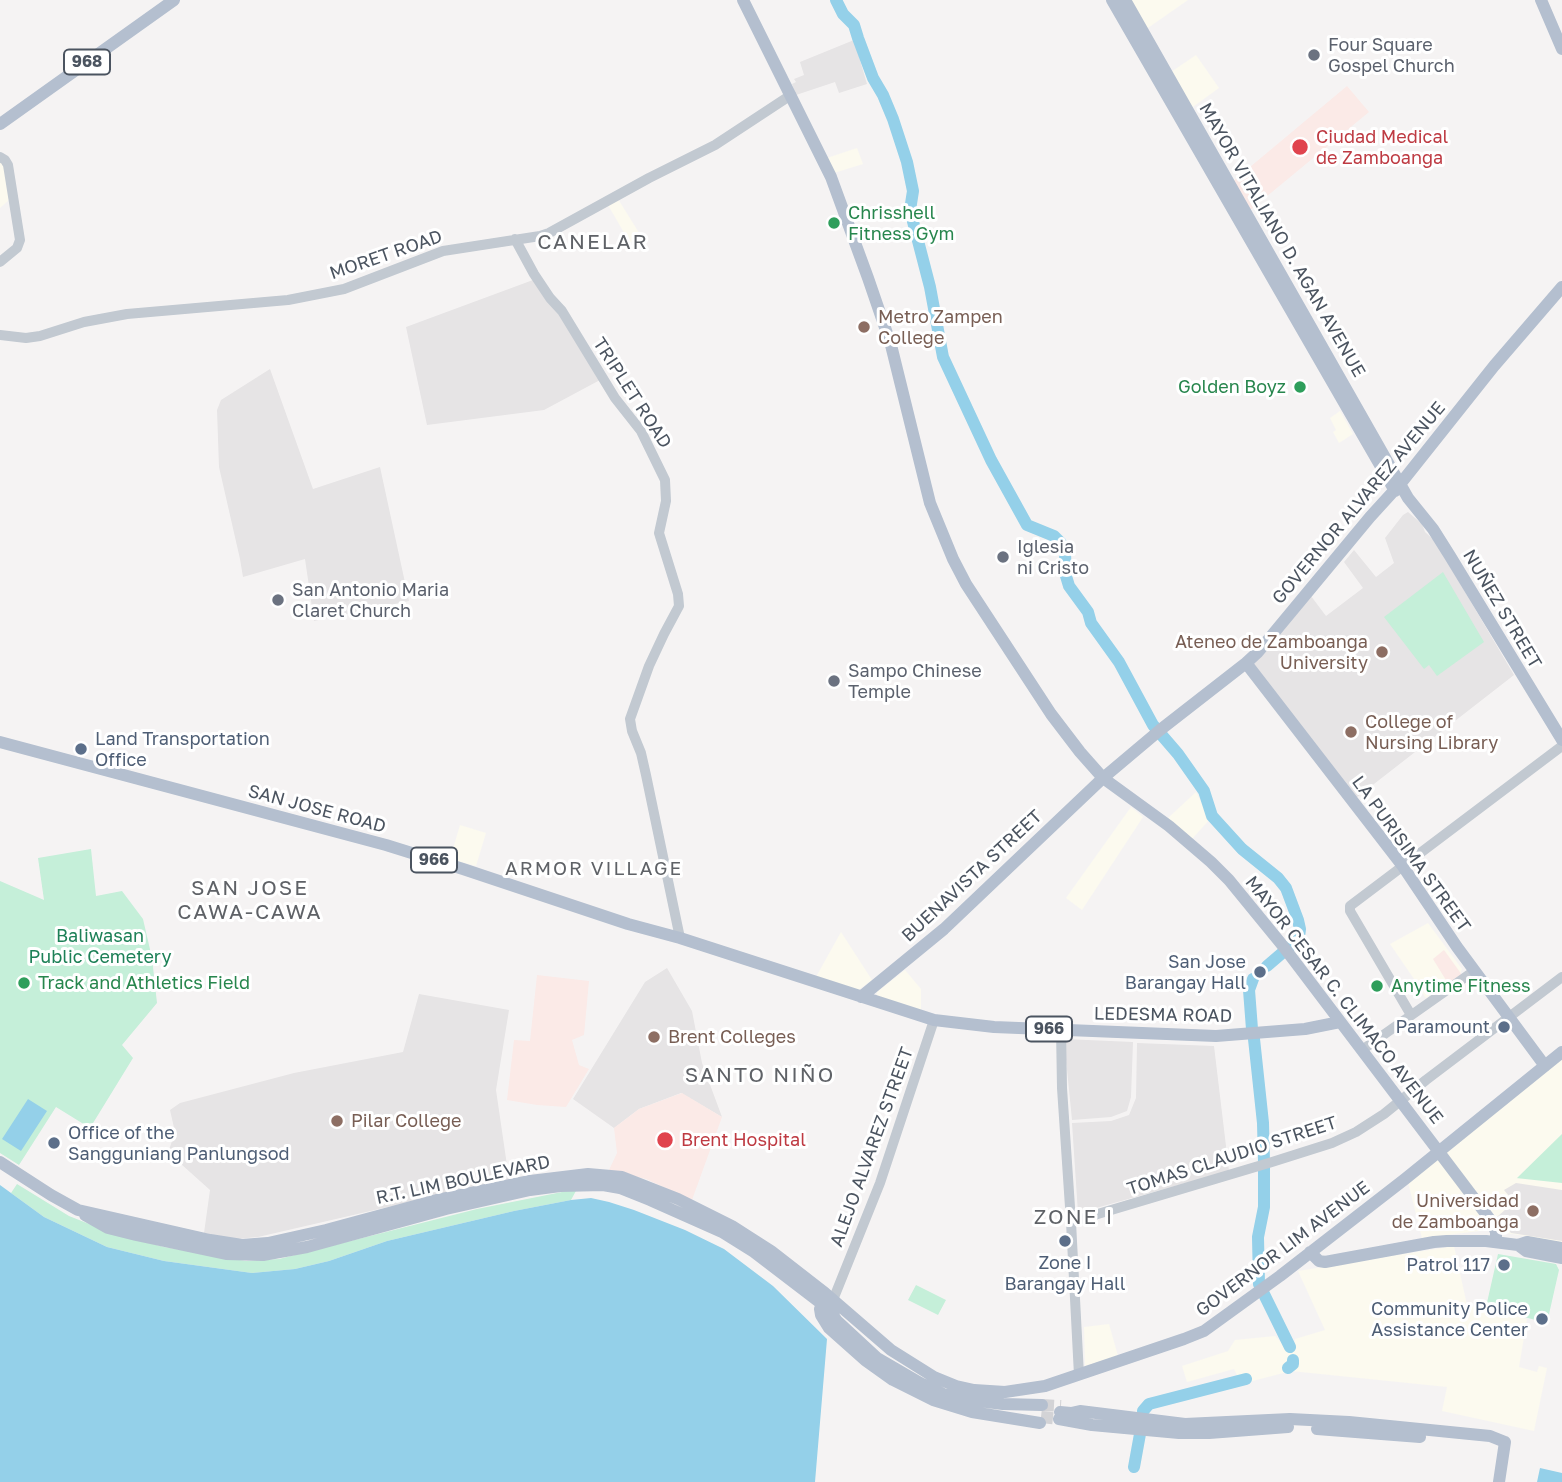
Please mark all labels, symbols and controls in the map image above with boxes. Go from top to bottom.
place label: Four Square Gospel Church [1328,34,1455,76]
marker: Four Square Gospel Church [1306,47,1322,63]
road number: 968 [64,50,110,74]
street label: MAYOR VITALIANO D. AGAN AVENUE [1194,99,1370,381]
place label: Ciudad Medical de Zamboanga [1316,126,1448,168]
marker: Ciudad Medical de Zamboanga [1290,137,1310,157]
place label: Chrisshell Fitness Gym [848,202,955,244]
marker: Chrisshell Fitness Gym [826,215,842,231]
street label: MORET ROAD [327,226,445,284]
district label: CANELAR [538,229,648,255]
place label: Metro Zampen College [878,306,1003,348]
marker: Metro Zampen College [856,319,872,335]
street label: TRIPLET ROAD [588,334,676,452]
place label: Golden Boyz [1178,376,1286,398]
marker: Golden Boyz [1292,379,1308,395]
street label: GOVERNOR ALVAREZ AVENUE [1268,397,1450,609]
place label: Iglesia ni Cristo [1017,536,1089,578]
street label: NUÑEZ STREET [1458,546,1546,672]
marker: Iglesia ni Cristo [995,549,1011,565]
place label: San Antonio Maria Claret Church [292,579,449,622]
marker: San Antonio Maria Claret Church [270,592,286,608]
place label: Ateneo de Zamboanga University [1175,631,1368,674]
marker: Ateneo de Zamboanga University [1374,644,1390,660]
place label: Sampo Chinese Temple [848,660,982,702]
marker: Sampo Chinese Temple [826,673,842,689]
place label: College of Nursing Library [1365,711,1498,754]
marker: College of Nursing Library [1343,724,1359,740]
place label: Land Transportation Office [95,728,270,770]
marker: Land Transportation Office [73,741,89,757]
street label: LA PURISIMA STREET [1347,772,1475,936]
street label: SAN JOSE ROAD [246,780,388,838]
street label: BUENAVISTA STREET [897,805,1047,947]
road number: 966 [411,848,457,873]
district label: ARMOR VILLAGE [507,858,681,880]
street label: MAYOR CESAR C. CLIMACO AVENUE [1240,872,1448,1128]
district label: SAN JOSE CAWA-CAWA [178,875,322,925]
park label: Baliwasan Public Cemetery [29,925,171,968]
place label: San Jose Barangay Hall [1125,951,1246,993]
marker: San Jose Barangay Hall [1252,964,1268,980]
place label: Track and Athletics Field [38,972,250,994]
marker: Track and Athletics Field [16,975,32,991]
place label: Anytime Fitness [1391,975,1531,997]
marker: Anytime Fitness [1369,978,1385,994]
street label: LEDESMA ROAD [1094,1003,1232,1027]
road number: 966 [1026,1016,1072,1042]
place label: Paramount [1396,1016,1490,1038]
marker: Paramount [1496,1019,1512,1035]
place label: Brent Colleges [668,1026,796,1048]
marker: Brent Colleges [646,1029,662,1045]
street label: ALEJO ALVAREZ STREET [826,1044,918,1250]
district label: SANTO NIÑO [686,1062,834,1088]
place label: Pilar College [351,1110,461,1132]
street label: TOMAS CLAUDIO STREET [1124,1112,1340,1200]
marker: Pilar College [329,1113,345,1129]
place label: Office of the Sangguniang Panlungsod [68,1122,290,1164]
place label: Brent Hospital [681,1129,806,1151]
marker: Brent Hospital [655,1130,675,1150]
marker: Office of the Sangguniang Panlungsod [46,1135,62,1151]
street label: R.T. LIM BOULEVARD [374,1151,552,1209]
street label: GOVERNOR LIM AVENUE [1192,1177,1374,1321]
place label: Universidad de Zamboanga [1392,1190,1519,1232]
marker: Universidad de Zamboanga [1525,1203,1541,1219]
district label: ZONE I [1034,1204,1114,1230]
marker: Zone I Barangay Hall [1057,1233,1073,1249]
place label: Zone I Barangay Hall [1004,1252,1126,1294]
place label: Patrol 117 [1406,1254,1490,1276]
marker: Patrol 117 [1496,1257,1512,1273]
place label: Community Police Assistance Center [1371,1298,1528,1340]
marker: Community Police Assistance Center [1534,1311,1550,1327]

